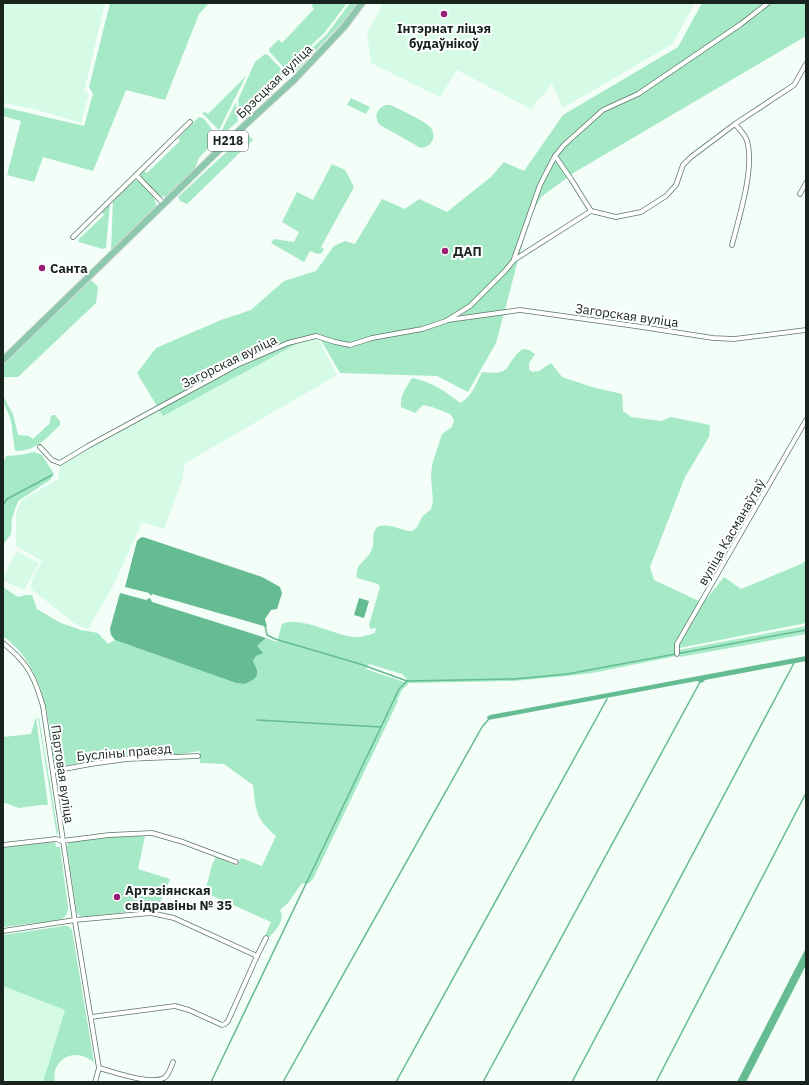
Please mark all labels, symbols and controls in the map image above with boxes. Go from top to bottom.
marker: Інтэрнат ліцэя будаўнікоў [439,9,449,19]
place label: Інтэрнат ліцэя будаўнікоў [397,20,491,52]
street label: Брэсцкая вуліца [233,41,316,122]
road number: Н218 [208,131,248,151]
place label: ДАП [453,243,482,260]
marker: ДАП [440,246,450,256]
place label: Санта [50,260,88,277]
marker: Санта [37,263,47,273]
street label: Загорская вуліца [574,300,680,331]
street label: Загорская вуліца [179,331,280,392]
street label: вуліца Касманаўтаў [694,475,769,589]
street label: Партовая вуліца [47,724,78,825]
street label: Бусліны праезд [76,740,172,765]
place label: Артэзіянская свідравіны № 35 [125,882,232,914]
marker: Артэзіянская свідравіны № 35 [112,892,122,902]

